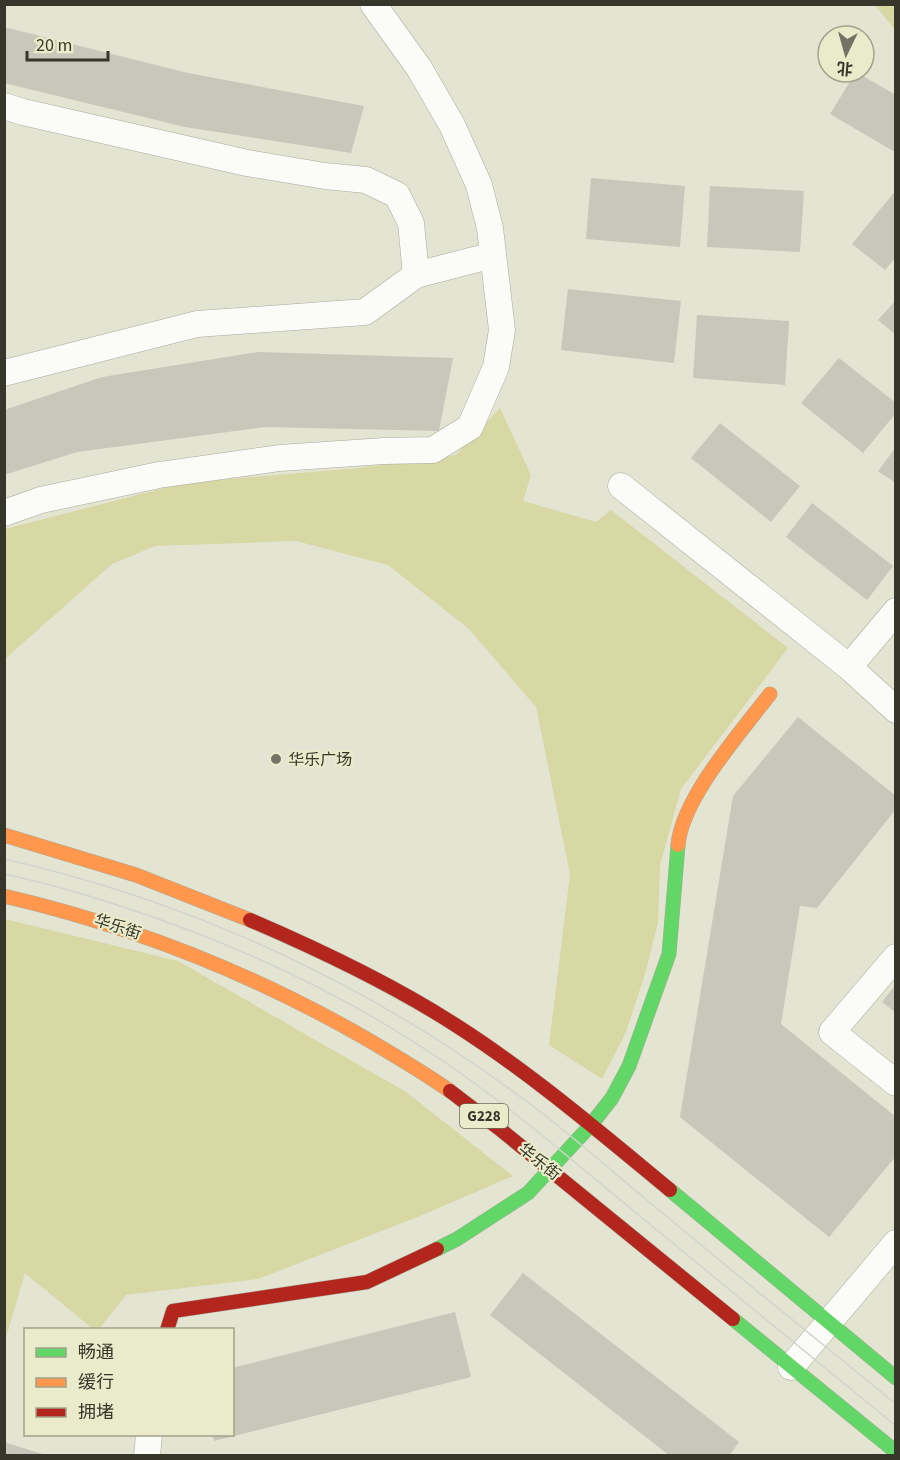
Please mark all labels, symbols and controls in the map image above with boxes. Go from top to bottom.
scale bar [27,24,108,62]
north arrow [816,24,876,84]
text: 20 m [36,33,72,58]
text: 北 [836,56,854,80]
place label: 华乐广场 [288,749,352,771]
marker: 华乐广场 [269,752,283,766]
street label: 华乐街 [91,909,144,945]
road number: G228 [460,1104,508,1128]
street label: 华乐街 [514,1138,565,1185]
legend [24,1328,234,1436]
text: 畅通 [78,1340,114,1365]
text: 缓行 [78,1370,114,1395]
text: 拥堵 [78,1400,114,1425]

